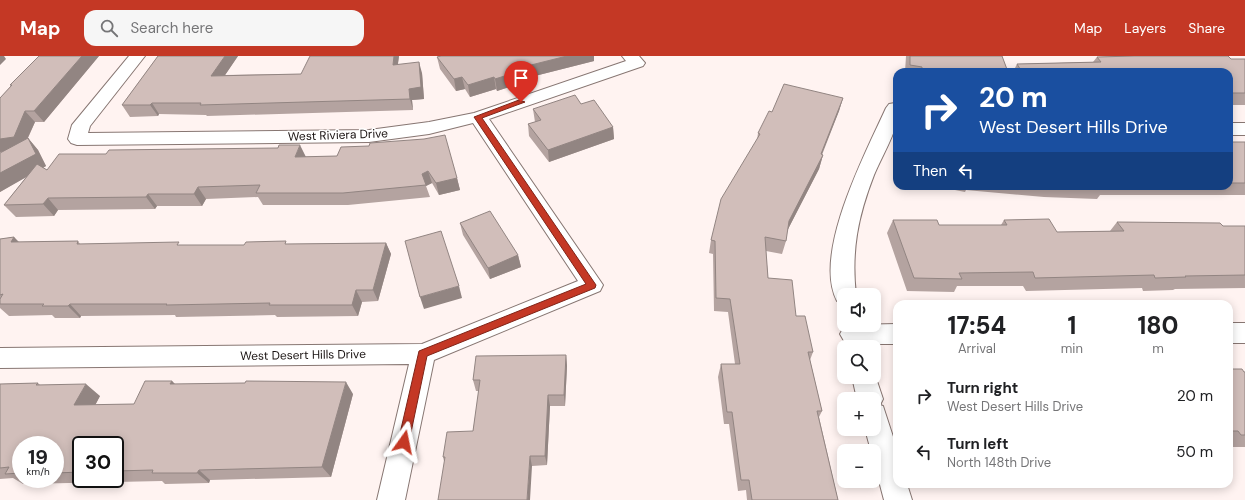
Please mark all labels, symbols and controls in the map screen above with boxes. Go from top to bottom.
search box [84,10,364,46]
text: Map [20,16,60,41]
icon: search [98,17,120,39]
text: Search here [130,18,213,38]
text: Map [1074,19,1102,37]
text: Layers [1124,19,1166,37]
text: Share [1188,19,1225,37]
pin [504,61,538,102]
icon: arrive [510,67,532,89]
text: 20 m [979,79,1048,116]
icon: right [913,84,965,136]
text: West Desert Hills Drive [979,115,1168,139]
street label: West Riviera Drive [288,125,388,145]
icon: left [955,160,977,182]
text: Then [913,161,947,181]
map controls [837,288,881,488]
button: sound [837,288,881,332]
text: 17:54 [948,310,1006,341]
text: 1 [1067,310,1076,341]
text: 180 [1137,310,1178,341]
button: search [837,340,881,384]
text: Arrival [958,340,996,357]
text: min [1061,340,1083,357]
text: m [1152,340,1164,357]
street label: West Desert Hills Drive [240,346,366,364]
text: Turn right [947,378,1018,398]
icon: right [913,385,935,407]
text: 20 m [1177,386,1213,406]
button: + [837,392,881,436]
text: West Desert Hills Drive [947,398,1083,415]
position arrow [383,421,425,463]
text: Turn left [947,434,1008,454]
speed limit sign: 30 [72,436,124,488]
icon: left [913,441,935,463]
text: 50 m [1176,442,1213,462]
text: 19 [28,444,48,470]
button: − [837,444,881,488]
text: North 148th Drive [947,454,1051,471]
text: km/h [26,465,50,478]

